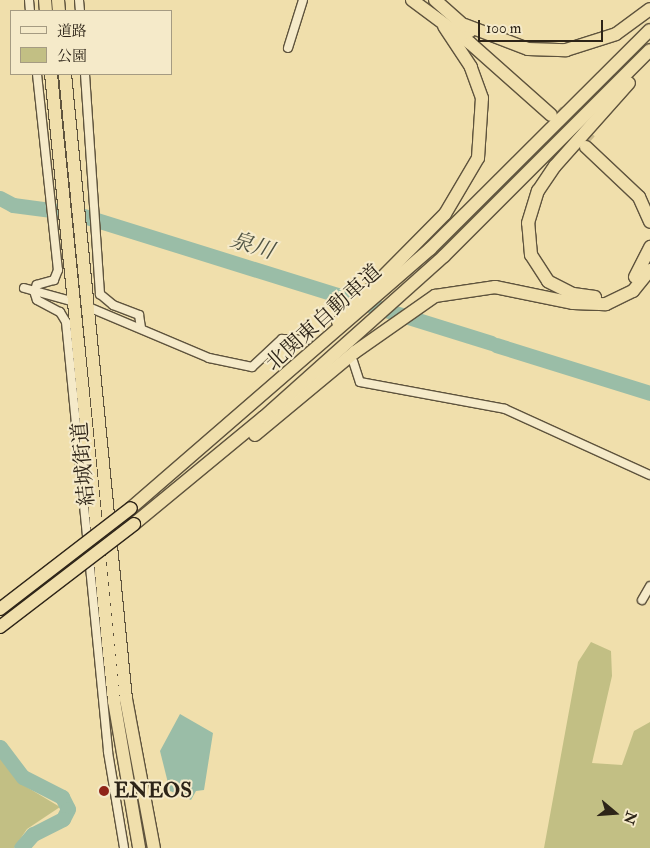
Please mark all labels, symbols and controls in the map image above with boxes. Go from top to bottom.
legend [10,10,172,75]
scale bar [480,10,605,42]
text: 100 m [486,19,521,38]
text: 道路 [57,22,87,41]
text: 公園 [57,47,87,66]
water label: 泉川 [227,227,277,265]
street label: 北関東自動車道 [261,259,387,377]
street label: 結城街道 [68,421,100,507]
place label: ENEOS [114,778,192,804]
marker: ENEOS [98,785,110,797]
north arrow [590,788,640,838]
text: N [620,809,640,826]

